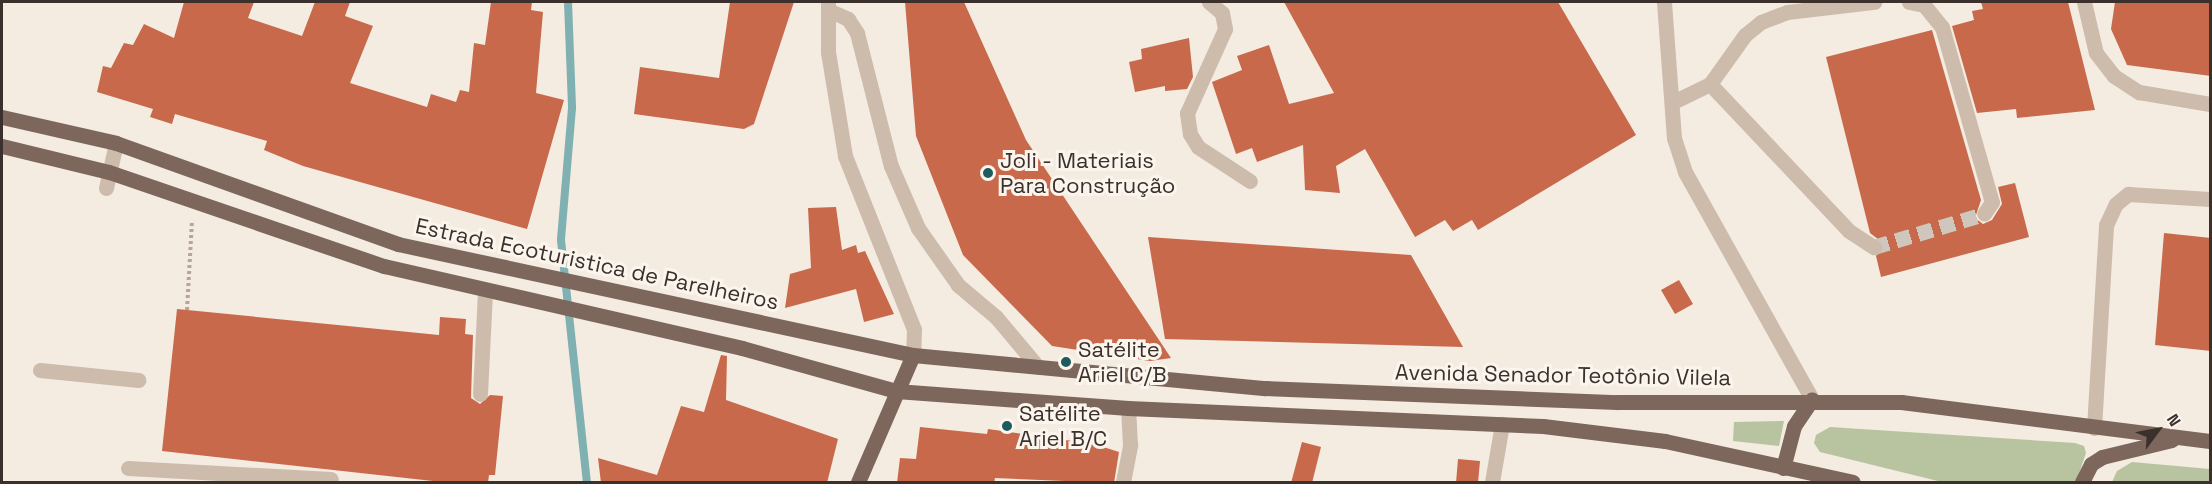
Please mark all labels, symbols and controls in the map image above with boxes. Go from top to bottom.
place label: Joli - Materiais Para Construção [1000,147,1175,198]
marker: Joli - Materiais Para Construção [981,166,995,180]
street label: Estrada Ecoturistica de Parelheiros [413,213,781,315]
place label: Satélite Ariel C/B [1078,336,1166,388]
marker: Satélite Ariel C/B [1059,355,1073,369]
street label: Avenida Senador Teotônio Vilela [1394,359,1732,391]
place label: Satélite Ariel B/C [1019,400,1107,452]
north arrow [2128,400,2188,460]
text: N [2162,410,2185,430]
marker: Satélite Ariel B/C [1000,419,1014,433]

